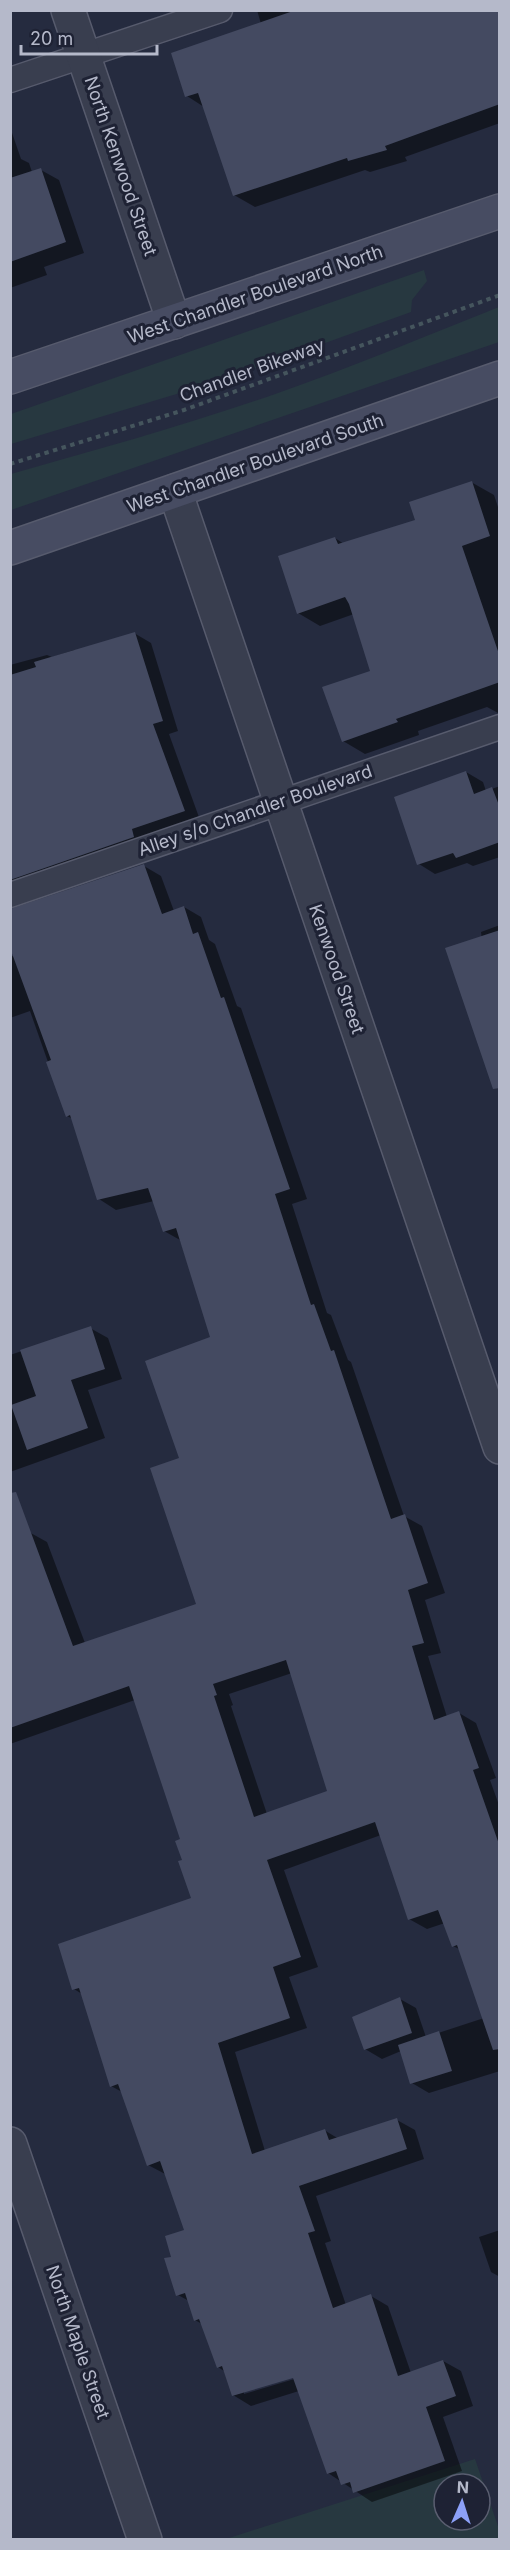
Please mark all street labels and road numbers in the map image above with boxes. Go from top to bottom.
street label: North Kenwood Street [80,74,162,259]
street label: West Chandler Boulevard North [125,240,385,348]
street label: Chandler Bikeway [177,334,327,406]
street label: West Chandler Boulevard South [124,409,386,517]
street label: Alley s/o Chandler Boulevard [135,760,375,860]
street label: Kenwood Street [305,902,369,1037]
street label: North Maple Street [42,2262,114,2422]

